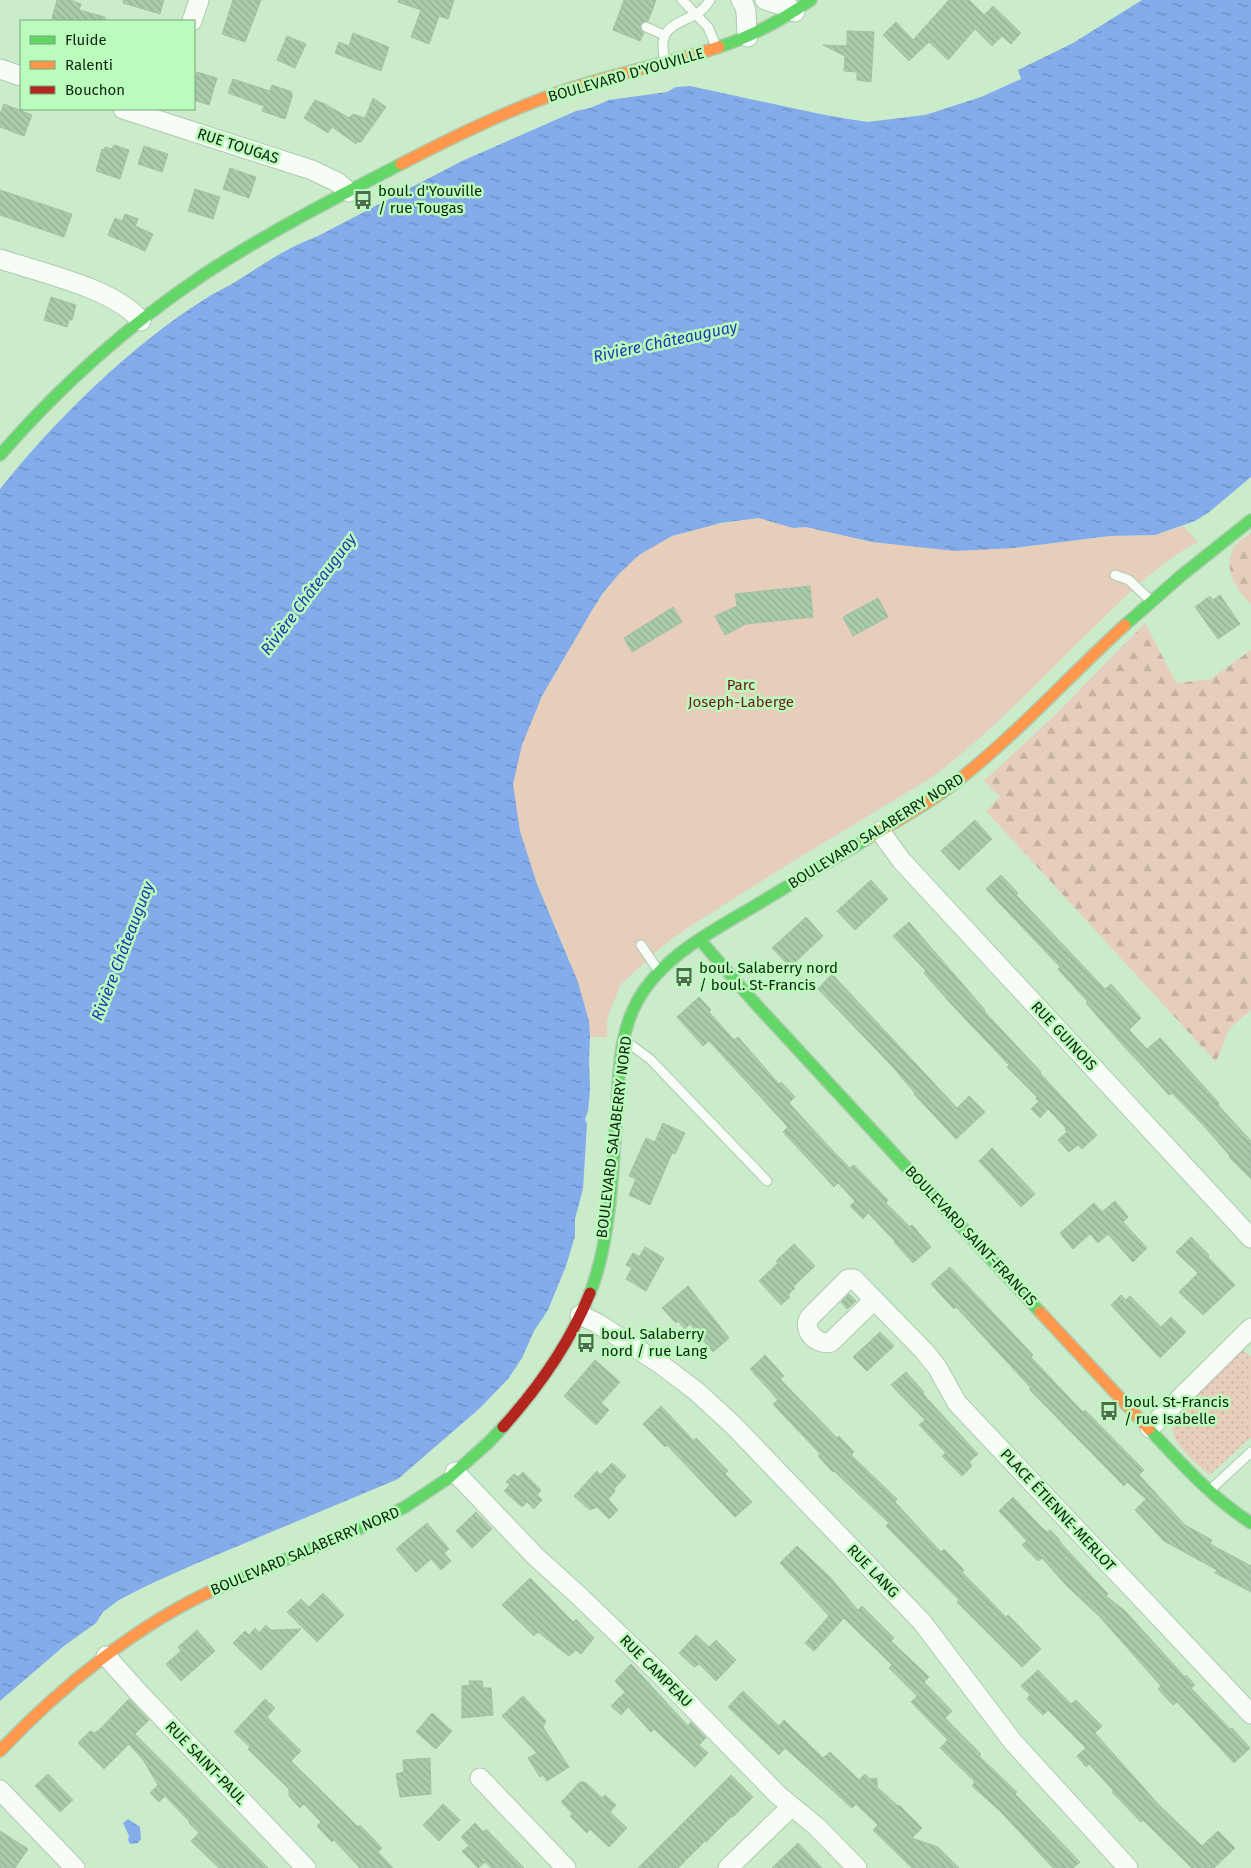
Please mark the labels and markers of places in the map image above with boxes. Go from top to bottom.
place label: boul. d'Youville / rue Tougas [378,182,482,217]
bus stop icon: boul. d'Youville / rue Tougas [352,189,374,211]
place label: boul. Salaberry nord / boul. St-Francis [699,959,838,994]
bus stop icon: boul. Salaberry nord / boul. St-Francis [673,966,695,988]
place label: boul. Salaberry nord / rue Lang [601,1325,708,1360]
bus stop icon: boul. Salaberry nord / rue Lang [575,1332,597,1354]
place label: boul. St-Francis / rue Isabelle [1124,1393,1229,1428]
bus stop icon: boul. St-Francis / rue Isabelle [1098,1400,1120,1422]

